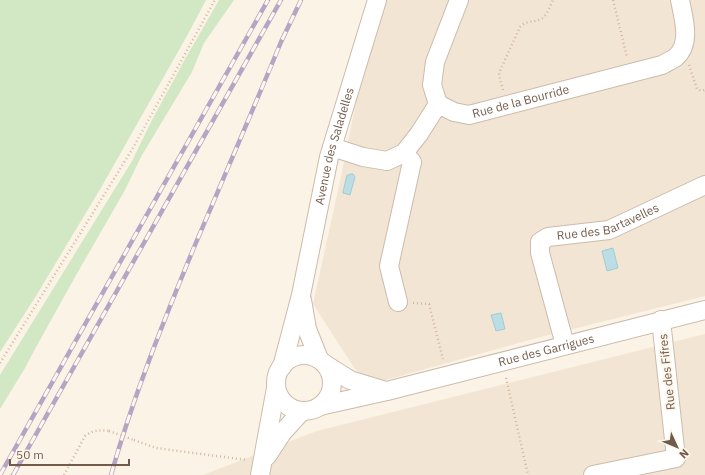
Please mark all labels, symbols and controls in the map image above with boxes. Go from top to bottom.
street label: Rue de la Bourride [470,81,571,121]
street label: Avenue des Saladelles [311,86,357,206]
street label: Rue des Bartavelles [556,200,661,243]
street label: Rue des Garrigues [497,331,596,369]
street label: Rue des Fifres [655,333,678,411]
north arrow [657,427,697,467]
scale bar [10,441,129,467]
text: N [676,446,692,462]
text: 50 m [16,447,44,462]

